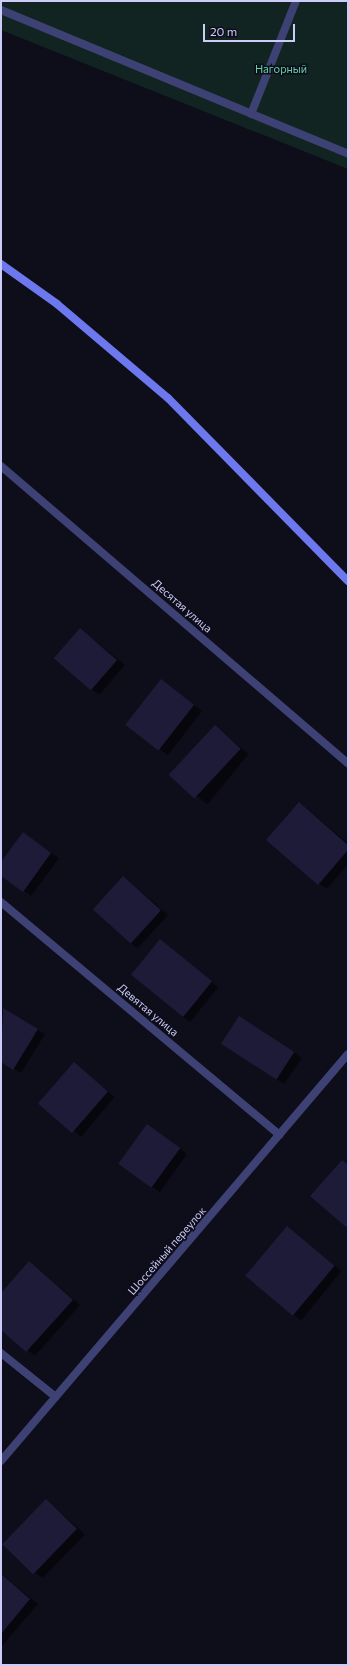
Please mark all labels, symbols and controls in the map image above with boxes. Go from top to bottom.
scale bar [205,16,297,42]
text: 20 m [210,24,237,38]
park label: Нагорный [255,62,307,76]
street label: Десятая улица [150,577,214,635]
street label: Девятая улица [115,981,181,1039]
street label: Шоссейный переулок [125,1204,209,1298]

